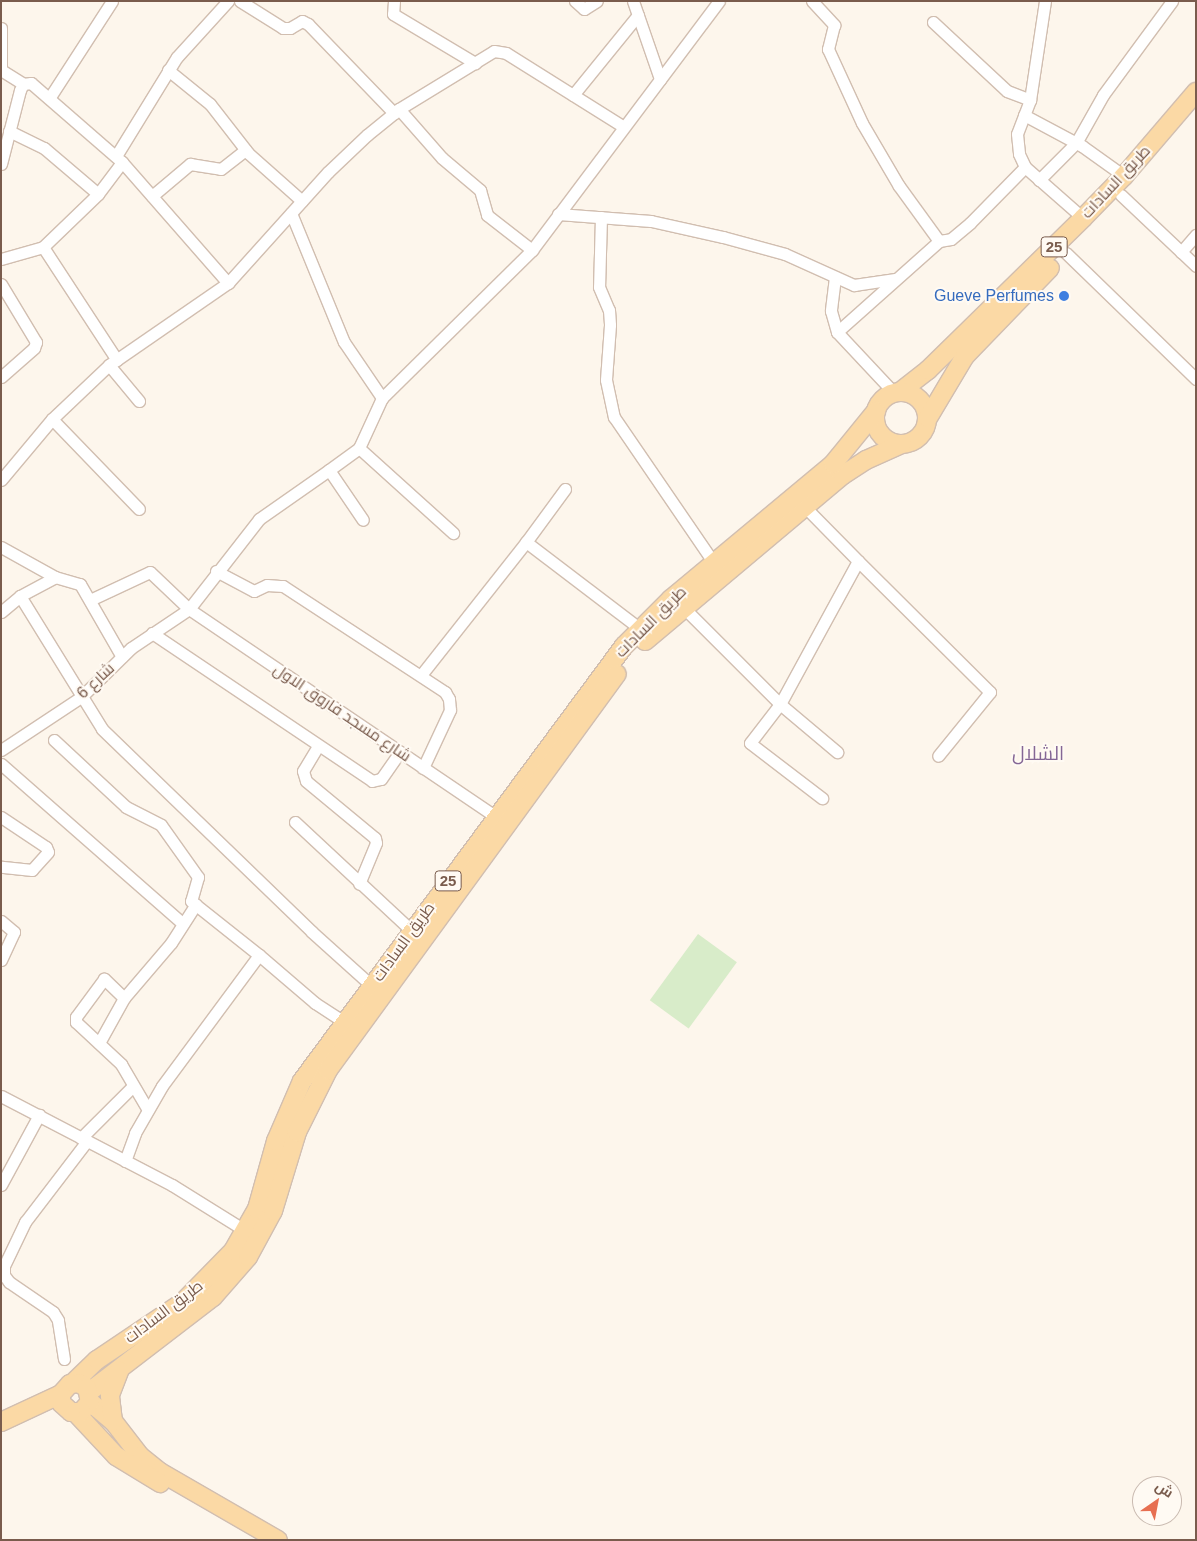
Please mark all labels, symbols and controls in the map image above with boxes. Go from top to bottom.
street label: طريق السادات [1077,141,1155,223]
road number: 25 [1040,234,1068,260]
place label: Gueve Perfumes [934,286,1054,306]
marker: Gueve Perfumes [1058,290,1070,302]
street label: طريق السادات [611,582,691,662]
street label: شارع 6 [73,659,119,703]
street label: شارع مسجد فاروق الاول [270,660,414,766]
district label: الشلال [1012,743,1064,765]
road number: 25 [434,868,462,894]
street label: طريق السادات [369,899,439,985]
street label: طريق السادات [121,1276,207,1348]
north arrow [1132,1476,1182,1526]
text: ش [1153,1478,1177,1501]

